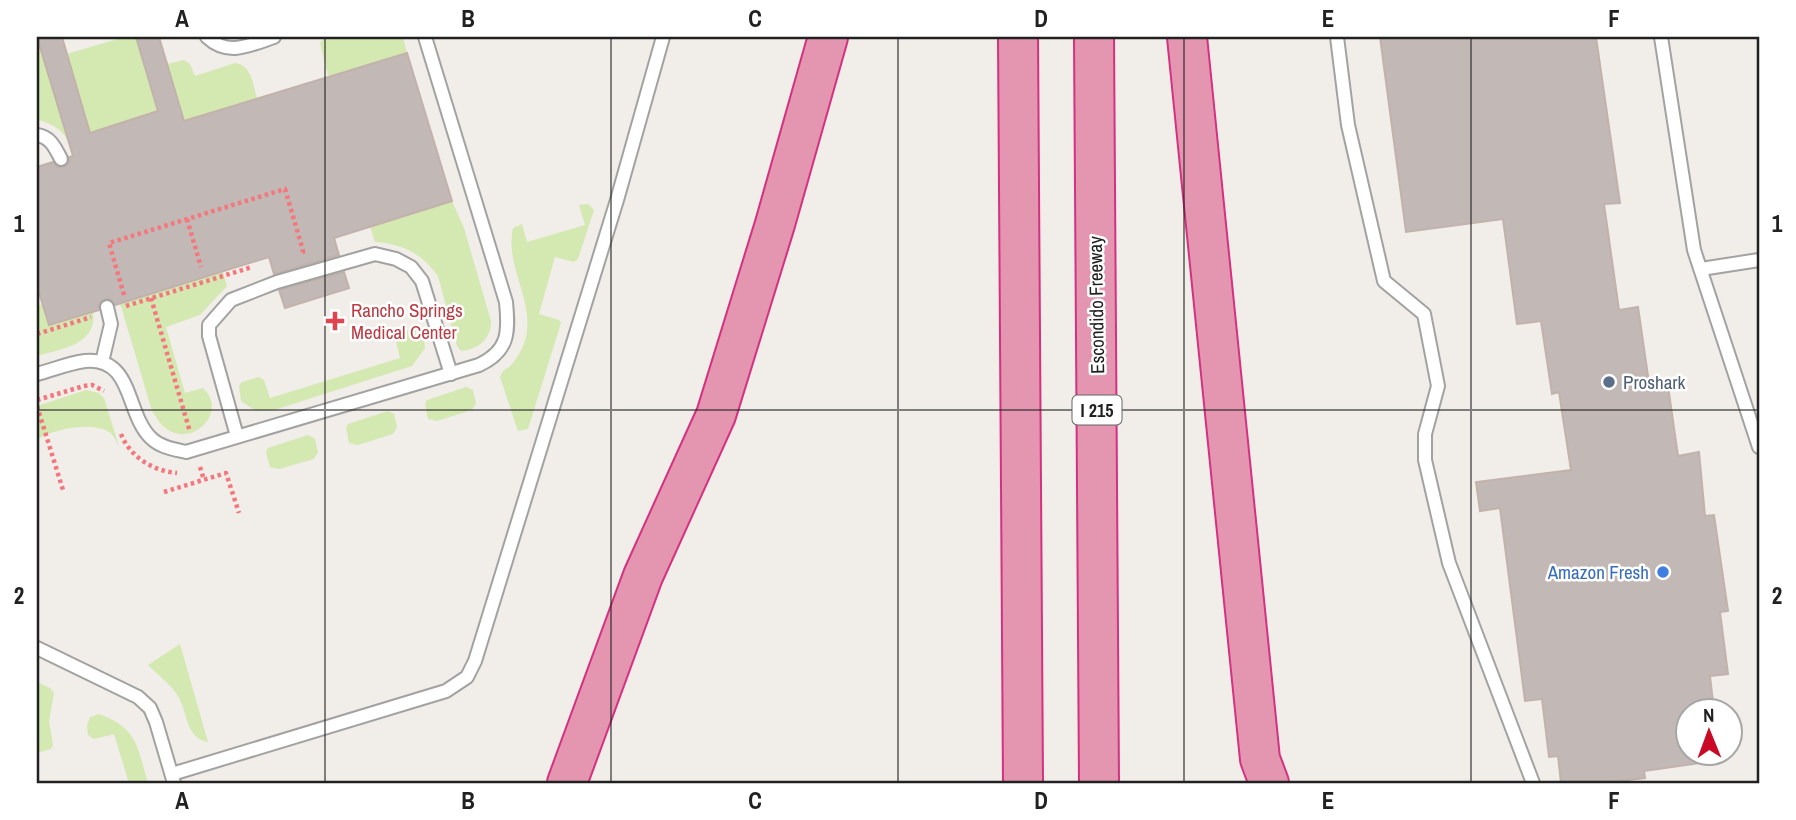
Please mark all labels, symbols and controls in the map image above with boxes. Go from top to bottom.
text: A [175,3,189,34]
text: B [461,3,475,34]
text: C [748,3,762,34]
text: D [1034,3,1048,34]
text: E [1322,3,1334,34]
text: F [1608,3,1620,34]
text: 1 [14,208,25,239]
text: 1 [1772,208,1783,239]
street label: Escondido Freeway [1082,236,1110,374]
place label: Rancho Springs Medical Center [351,297,463,345]
marker: Rancho Springs Medical Center [325,311,345,331]
place label: Proshark [1623,369,1686,395]
marker: Proshark [1601,374,1617,390]
road number: I 215 [1072,396,1122,424]
place label: Amazon Fresh [1547,559,1649,585]
marker: Amazon Fresh [1655,564,1671,580]
text: 2 [14,580,24,611]
text: 2 [1772,580,1782,611]
north arrow [1674,698,1744,768]
text: N [1703,702,1715,728]
text: A [175,785,189,816]
text: B [461,785,475,816]
text: C [748,785,762,816]
text: D [1034,785,1048,816]
text: E [1322,785,1334,816]
text: F [1608,785,1620,816]

